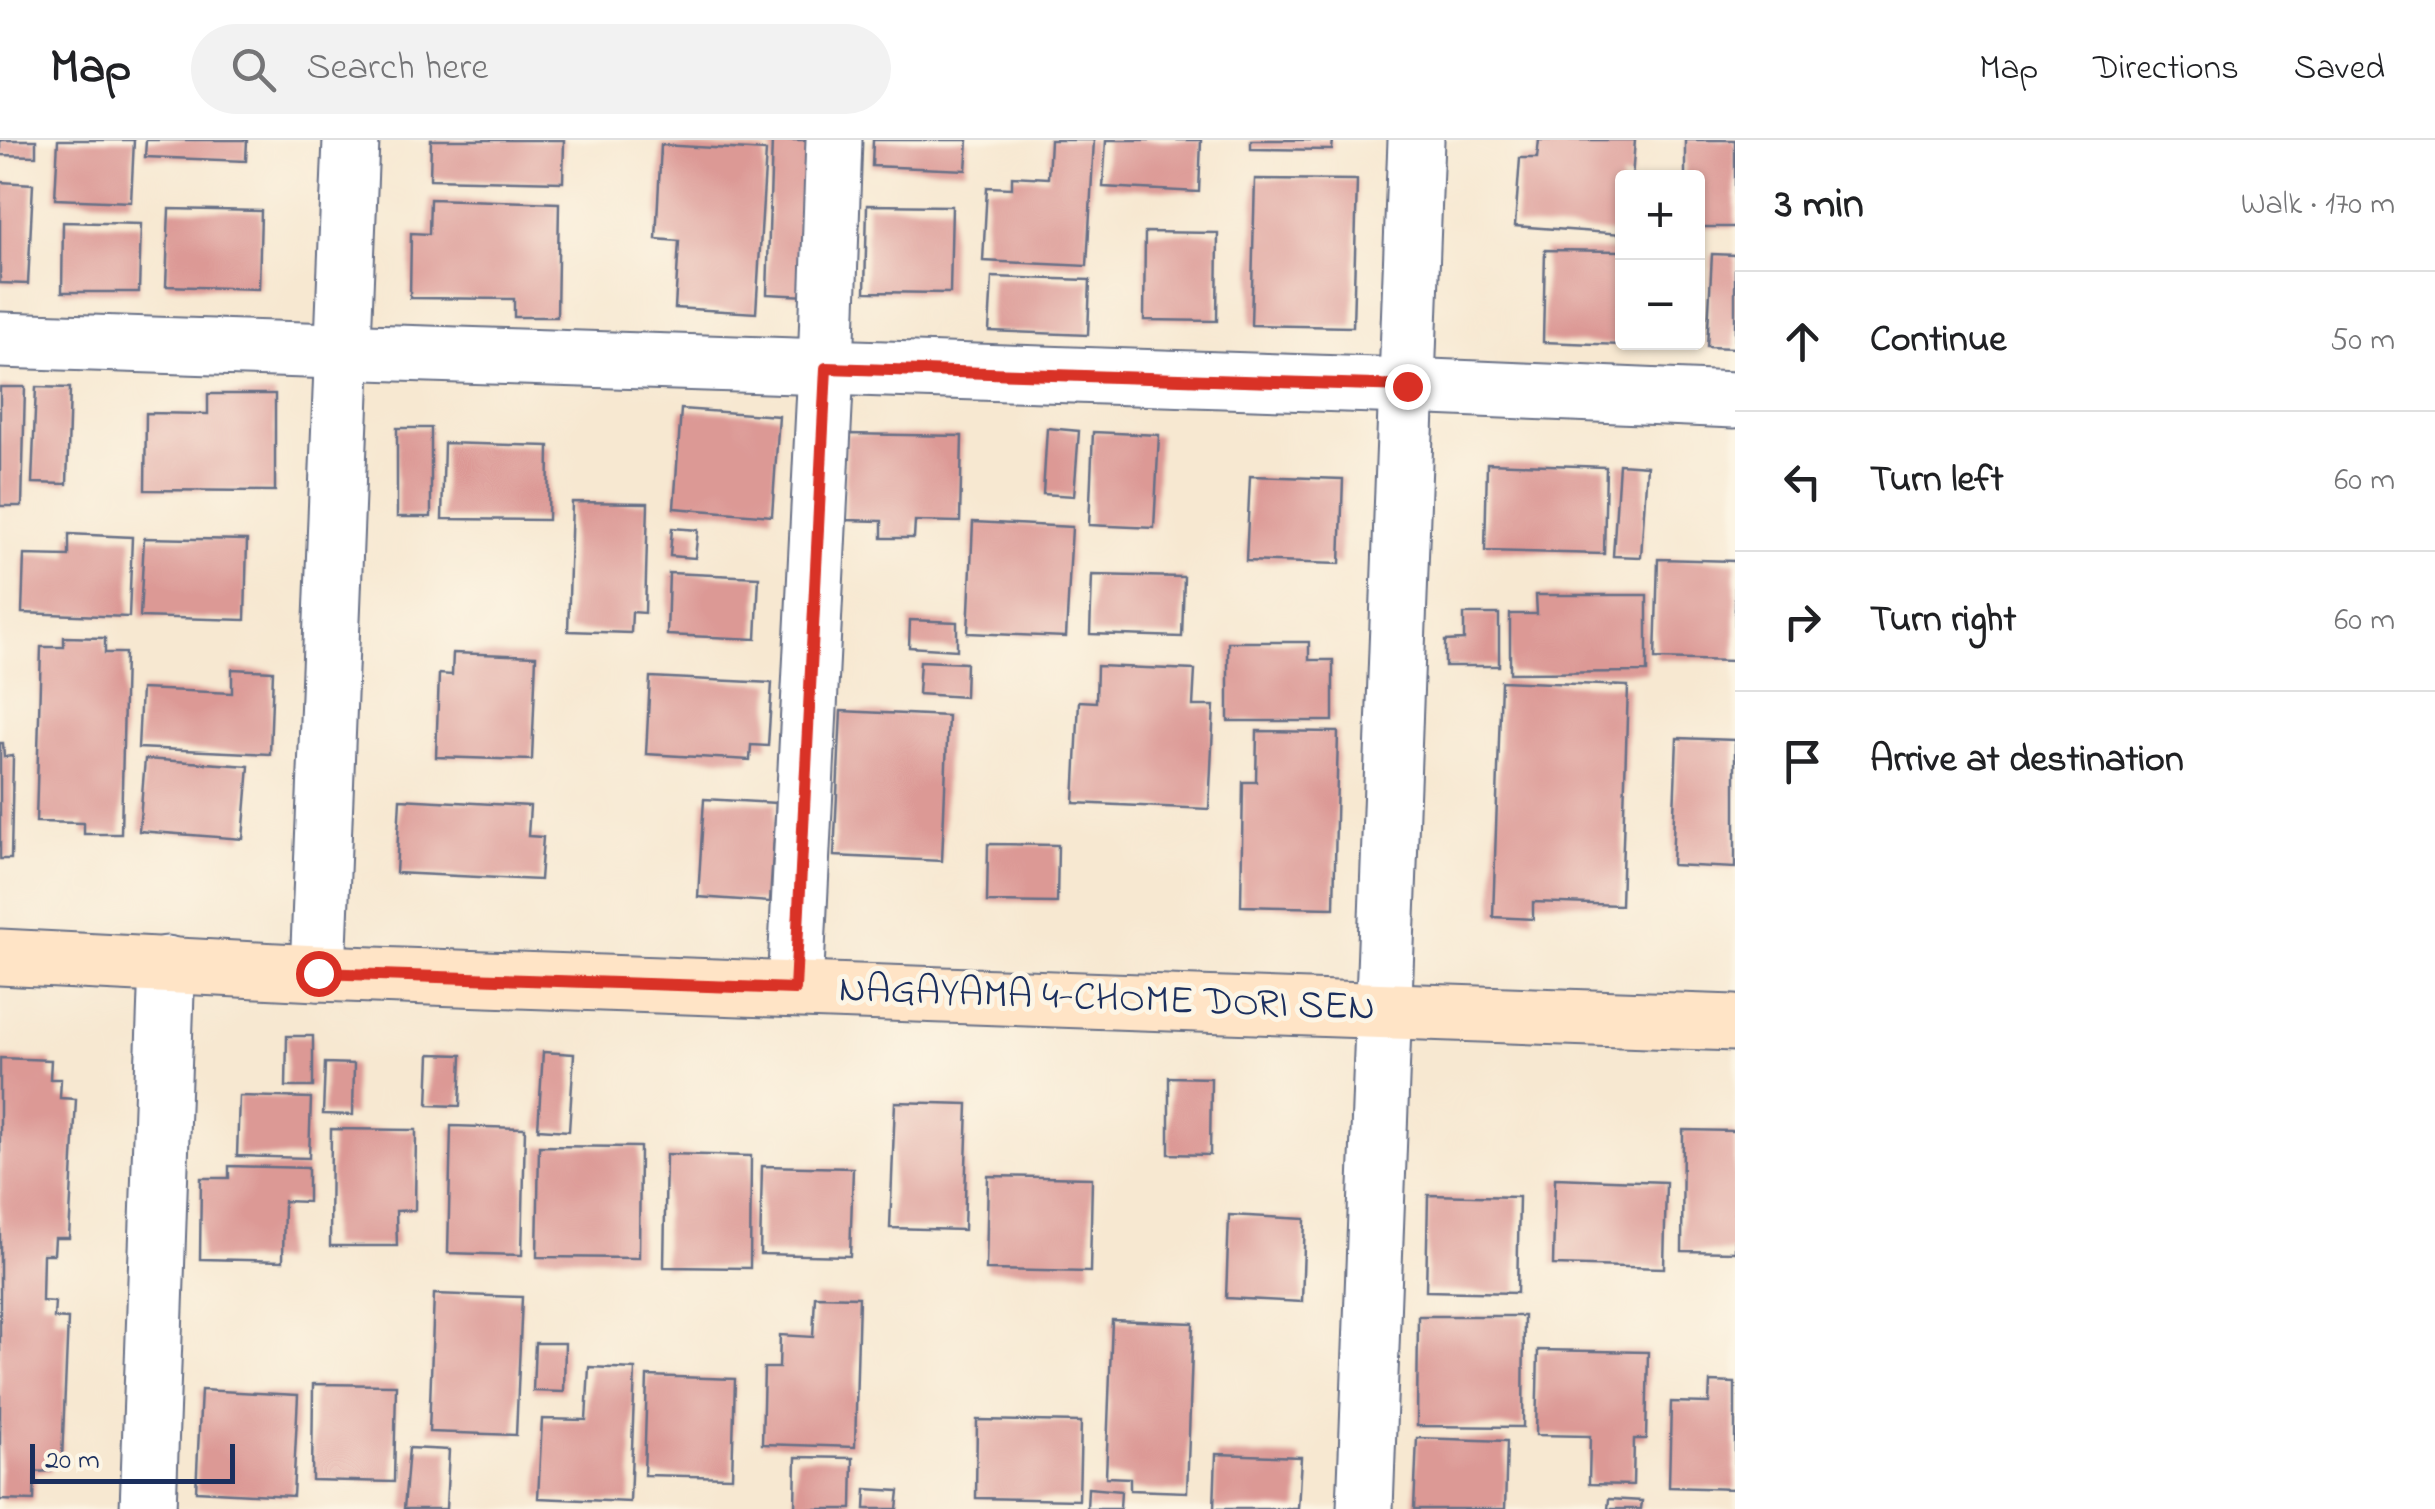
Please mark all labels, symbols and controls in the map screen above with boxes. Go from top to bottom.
search box [191,24,891,114]
text: Map [50,34,131,104]
text: Search here [306,41,488,97]
icon: search [226,42,281,97]
text: Map [1979,44,2038,95]
text: Directions [2093,44,2239,95]
text: Saved [2294,44,2385,95]
map controls [1615,170,1705,350]
button: + [1615,170,1705,260]
text: 3 min [1775,175,1864,236]
text: Walk · 170 m [2241,182,2395,229]
button: − [1615,260,1705,350]
text: Continue [1870,313,2006,369]
icon: ahead [1775,314,1830,369]
text: 50 m [2330,318,2395,365]
route end [1385,364,1431,410]
text: Turn left [1870,453,2003,509]
icon: left [1775,454,1830,509]
text: 60 m [2334,458,2395,505]
text: Turn right [1870,593,2016,649]
icon: right [1775,594,1830,649]
text: 60 m [2334,598,2395,645]
text: Arrive at destination [1870,733,2184,789]
icon: arrive [1775,734,1830,789]
route start [296,951,342,997]
street label: NAGAYAMA 4-CHOME DORI SEN [838,961,1376,1039]
scale bar [30,1439,235,1484]
text: 20 m [45,1441,100,1482]

